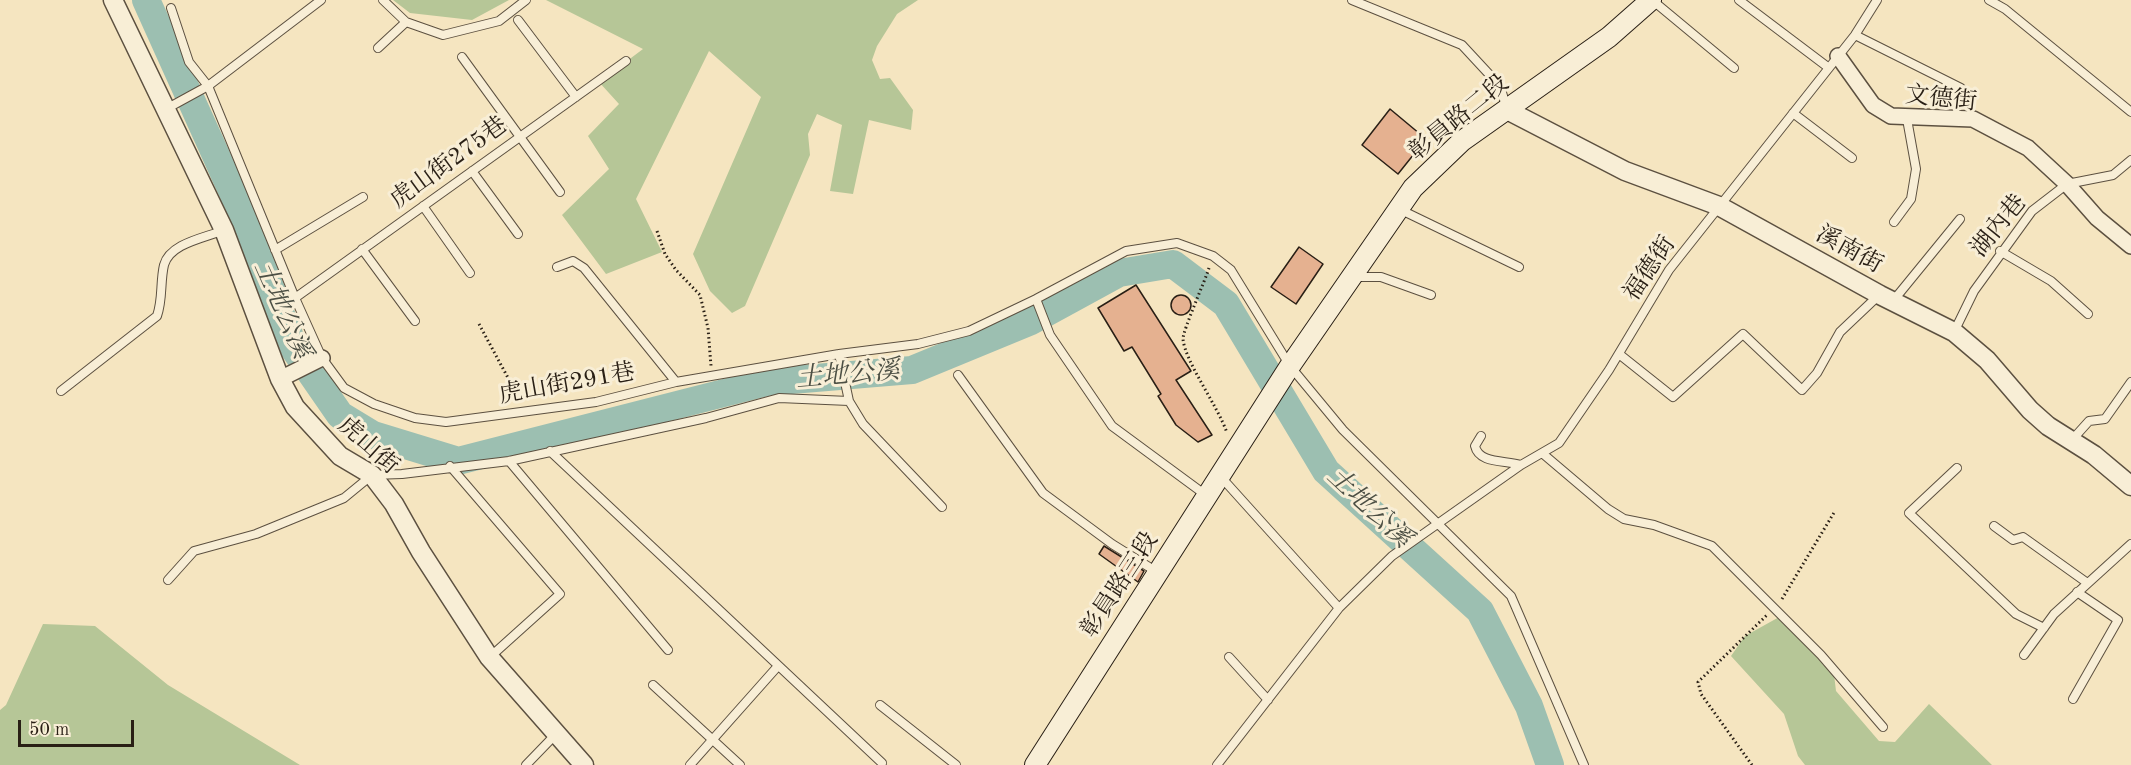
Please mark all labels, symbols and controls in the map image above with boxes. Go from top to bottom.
street label: 彰員路二段 [1403,69,1515,167]
street label: 文德街 [1904,81,1978,117]
street label: 虎山街275巷 [385,111,513,215]
street label: 湖內巷 [1965,189,2033,263]
street label: 溪南街 [1811,220,1887,280]
street label: 福德街 [1618,231,1682,307]
water label: 土地公溪 [247,256,317,364]
water label: 土地公溪 [795,355,901,395]
street label: 虎山街291巷 [497,358,637,410]
street label: 虎山街 [332,411,404,481]
water label: 土地公溪 [1320,461,1418,555]
street label: 彰員路三段 [1075,527,1165,643]
scale bar [21,708,136,746]
text: 50 m [29,721,69,739]

